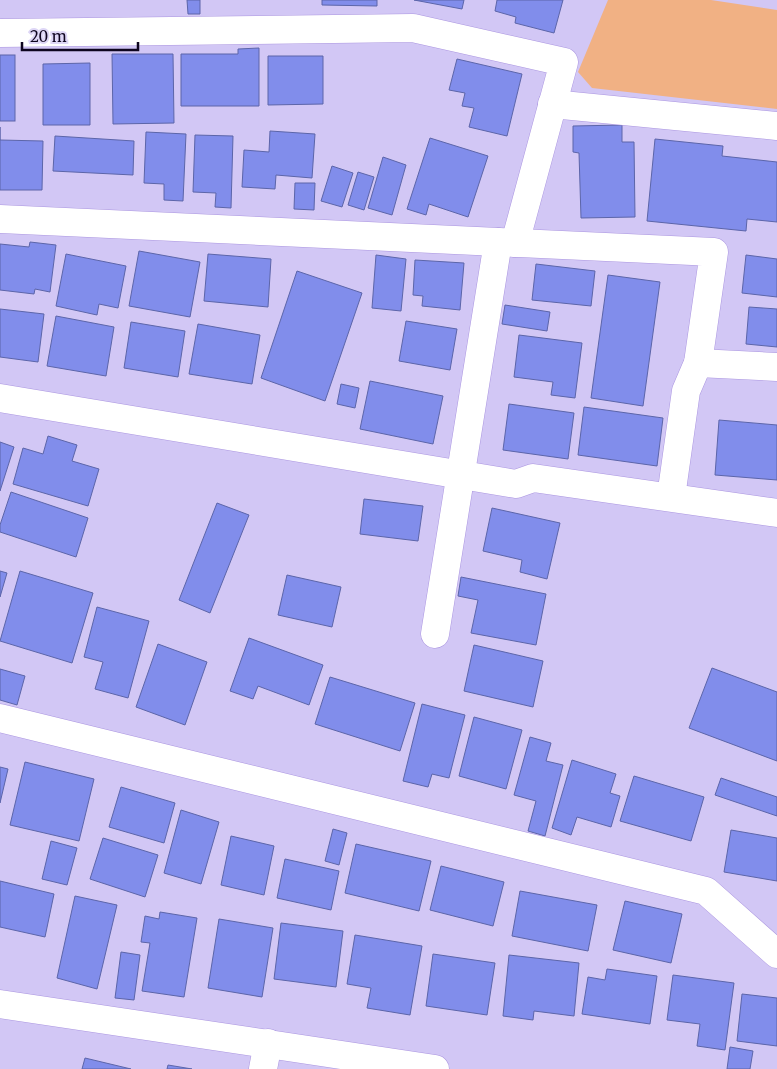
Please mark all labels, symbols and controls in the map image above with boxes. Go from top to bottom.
scale bar [22,20,139,52]
text: 20 m [30,27,67,46]

